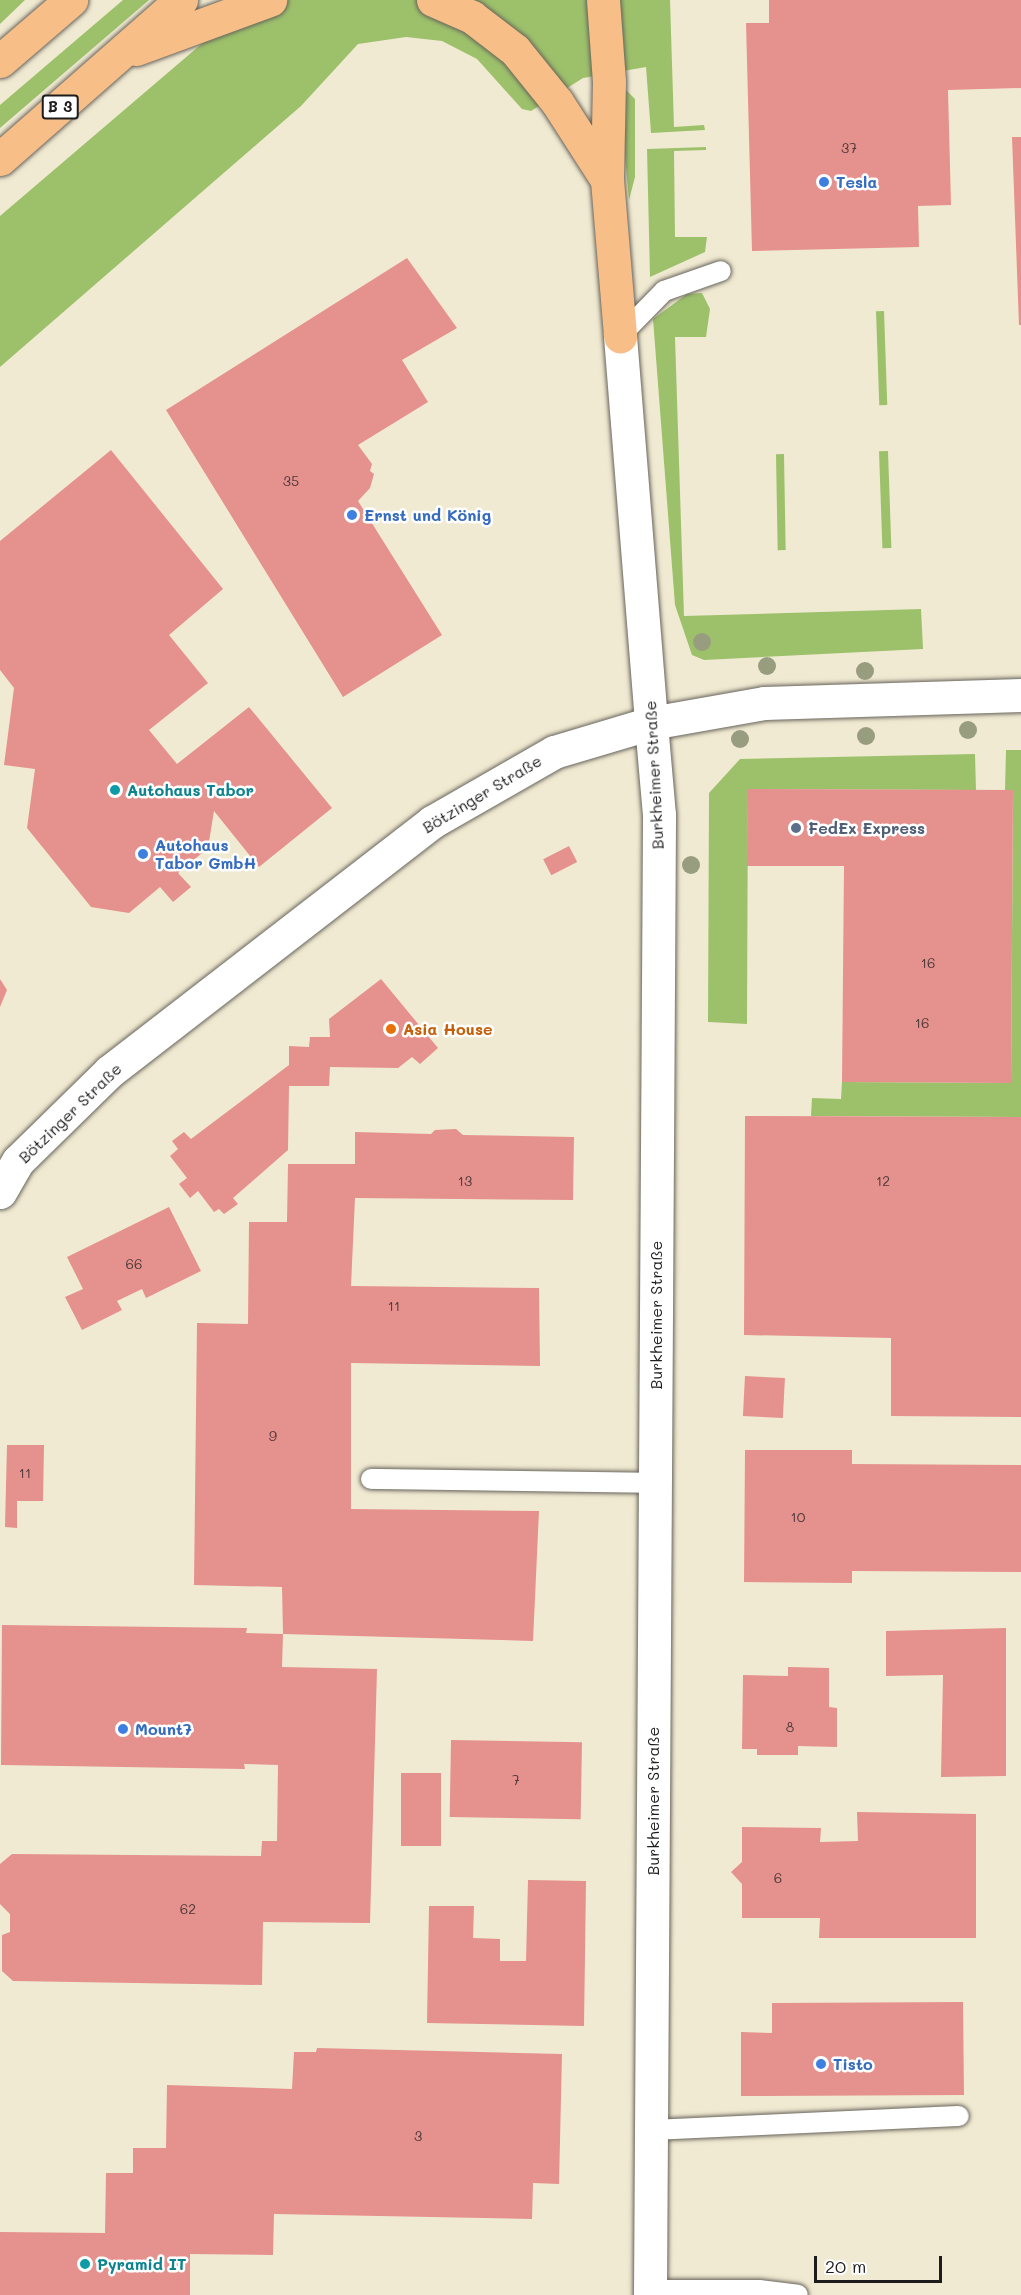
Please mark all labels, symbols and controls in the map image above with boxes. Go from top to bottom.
road number: B 3 [40,95,80,119]
house number: 37 [841,140,857,156]
place label: Tesla [836,172,877,192]
marker: Tesla [817,175,831,189]
house number: 35 [283,473,299,489]
place label: Ernst und König [364,505,491,525]
marker: Ernst und König [345,508,359,522]
street label: Burkheimer Straße [641,700,667,850]
street label: Bötzinger Straße [419,751,545,837]
place label: Autohaus Tabor [127,780,254,800]
marker: Autohaus Tabor [108,783,122,797]
place label: FedEx Express [808,818,925,838]
marker: FedEx Express [789,821,803,835]
place label: Autohaus Tabor GmbH [155,835,256,873]
marker: Autohaus Tabor GmbH [136,847,150,861]
house number: 16 [921,955,935,971]
house number: 16 [915,1015,929,1031]
place label: Asia House [403,1019,493,1039]
marker: Asia House [384,1022,398,1036]
street label: Bötzinger Straße [15,1059,125,1167]
house number: 13 [458,1173,472,1189]
house number: 12 [876,1173,890,1189]
street label: Burkheimer Straße [646,1241,666,1389]
house number: 66 [126,1256,142,1272]
house number: 11 [388,1298,400,1314]
house number: 9 [269,1428,277,1444]
house number: 11 [19,1465,31,1481]
house number: 10 [791,1509,805,1525]
place label: Mount7 [135,1719,192,1739]
house number: 8 [786,1719,794,1735]
marker: Mount7 [116,1722,130,1736]
street label: Burkheimer Straße [643,1727,663,1875]
house number: 7 [512,1772,520,1788]
house number: 6 [774,1870,782,1886]
house number: 62 [180,1901,196,1917]
place label: Tisto [833,2054,873,2074]
marker: Tisto [814,2057,828,2071]
house number: 3 [414,2128,422,2144]
scale bar [817,2244,944,2282]
place label: Pyramid IT [97,2254,186,2274]
text: 20 m [825,2254,866,2278]
marker: Pyramid IT [78,2257,92,2271]

